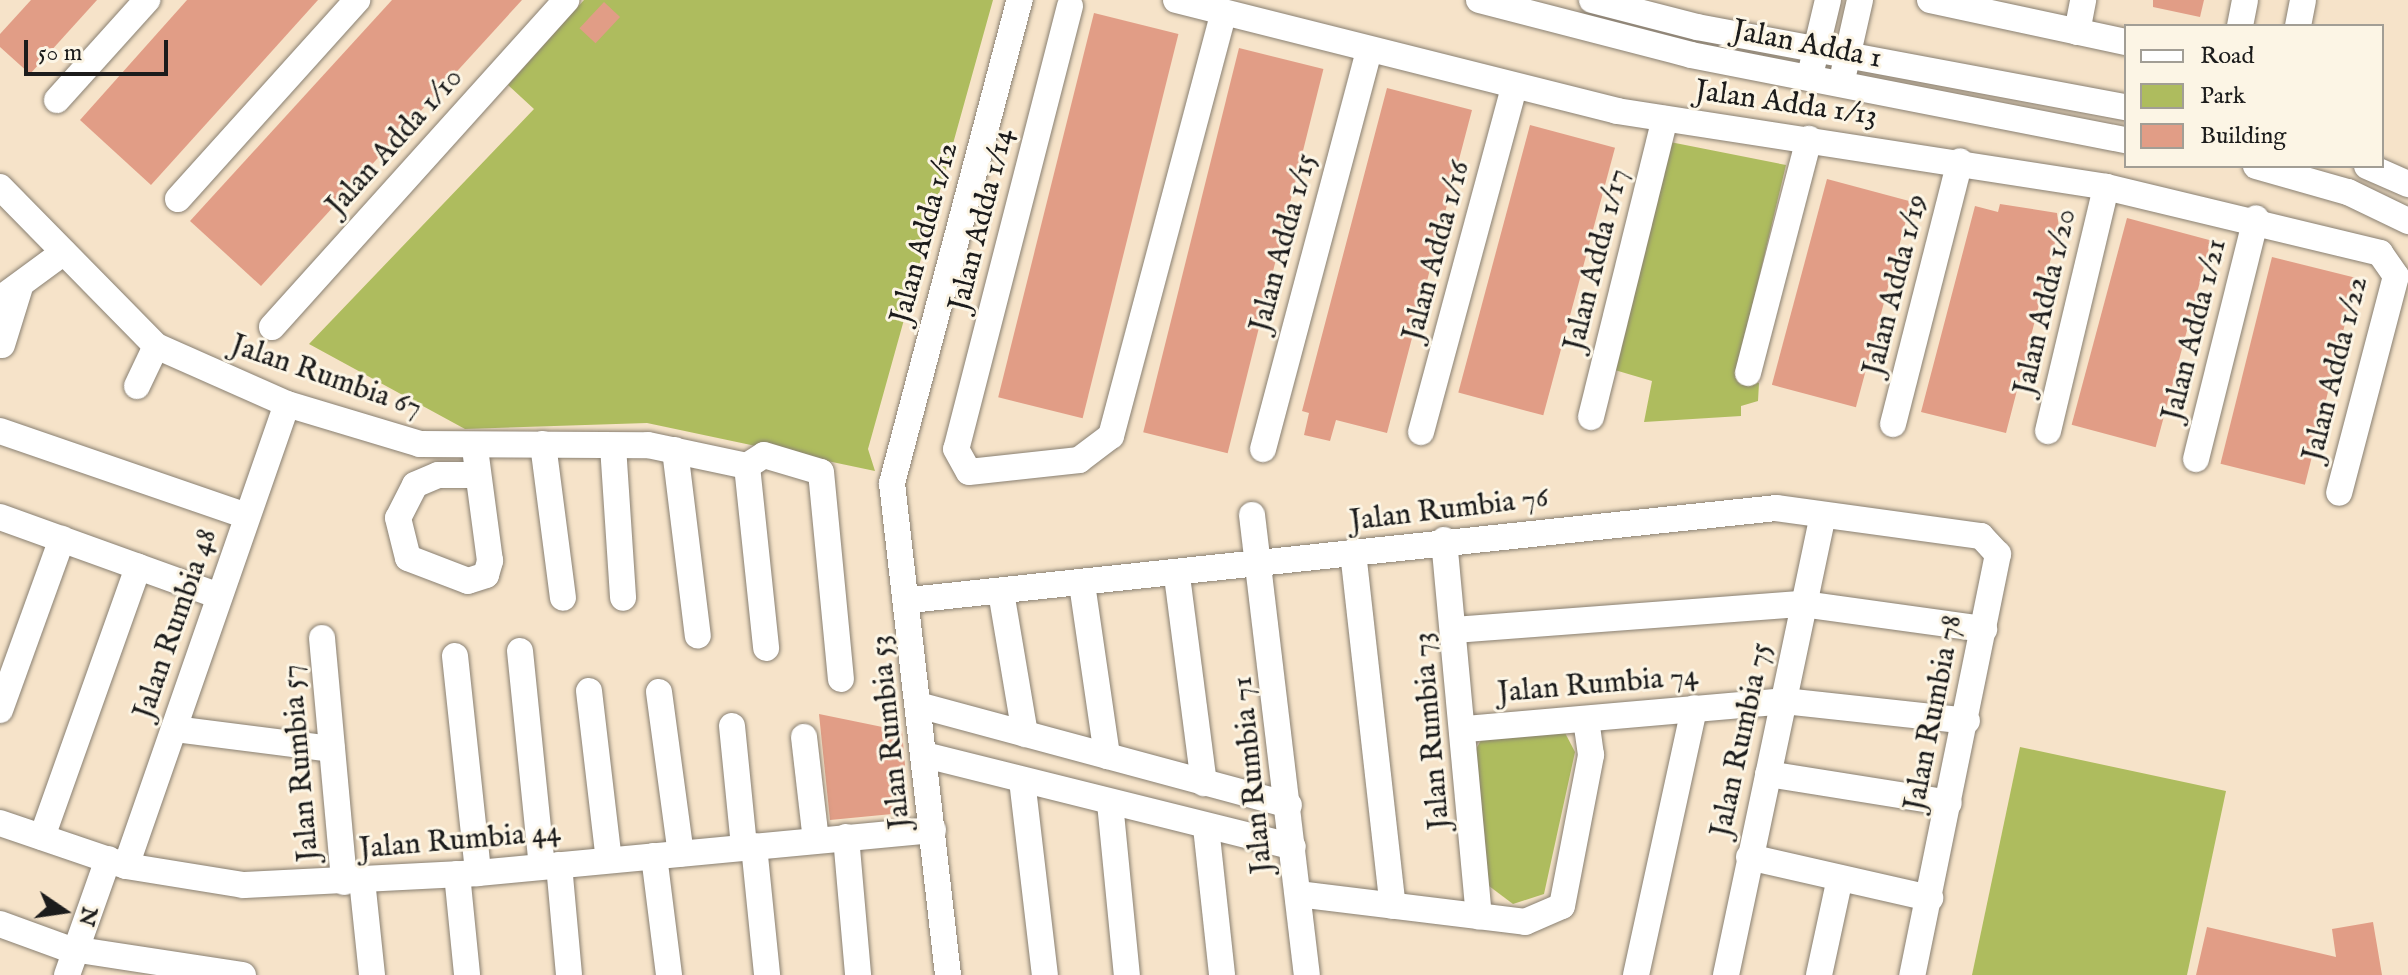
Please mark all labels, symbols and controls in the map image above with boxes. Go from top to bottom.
street label: Jalan Adda 1 [1729,13,1885,77]
scale bar [28,24,172,74]
legend [2124,24,2384,168]
text: 50 m [38,38,82,69]
text: Road [2200,41,2254,72]
street label: Jalan Adda 1/10 [319,60,471,224]
street label: Jalan Adda 1/13 [1693,73,1879,135]
text: Park [2200,81,2246,112]
text: Building [2200,121,2286,152]
street label: Jalan Adda 1/14 [942,125,1022,315]
street label: Jalan Adda 1/12 [883,138,967,328]
street label: Jalan Adda 1/15 [1243,150,1325,336]
street label: Jalan Adda 1/16 [1396,157,1478,345]
street label: Jalan Adda 1/17 [1557,165,1637,355]
street label: Jalan Adda 1/19 [1856,191,1936,379]
street label: Jalan Adda 1/20 [2007,205,2085,399]
street label: Jalan Adda 1/21 [2155,235,2235,425]
street label: Jalan Adda 1/22 [2296,273,2376,465]
street label: Jalan Rumbia 67 [226,327,426,427]
street label: Jalan Rumbia 76 [1348,480,1550,540]
street label: Jalan Rumbia 48 [127,524,225,724]
street label: Jalan Rumbia 78 [1897,612,1971,814]
street label: Jalan Rumbia 73 [1405,631,1459,831]
street label: Jalan Rumbia 53 [863,633,919,831]
street label: Jalan Rumbia 75 [1704,640,1780,840]
street label: Jalan Rumbia 74 [1496,658,1700,712]
street label: Jalan Rumbia 57 [274,663,328,863]
street label: Jalan Rumbia 71 [1225,675,1281,875]
street label: Jalan Rumbia 44 [358,814,562,868]
north arrow [24,871,104,951]
text: N [72,904,103,929]

